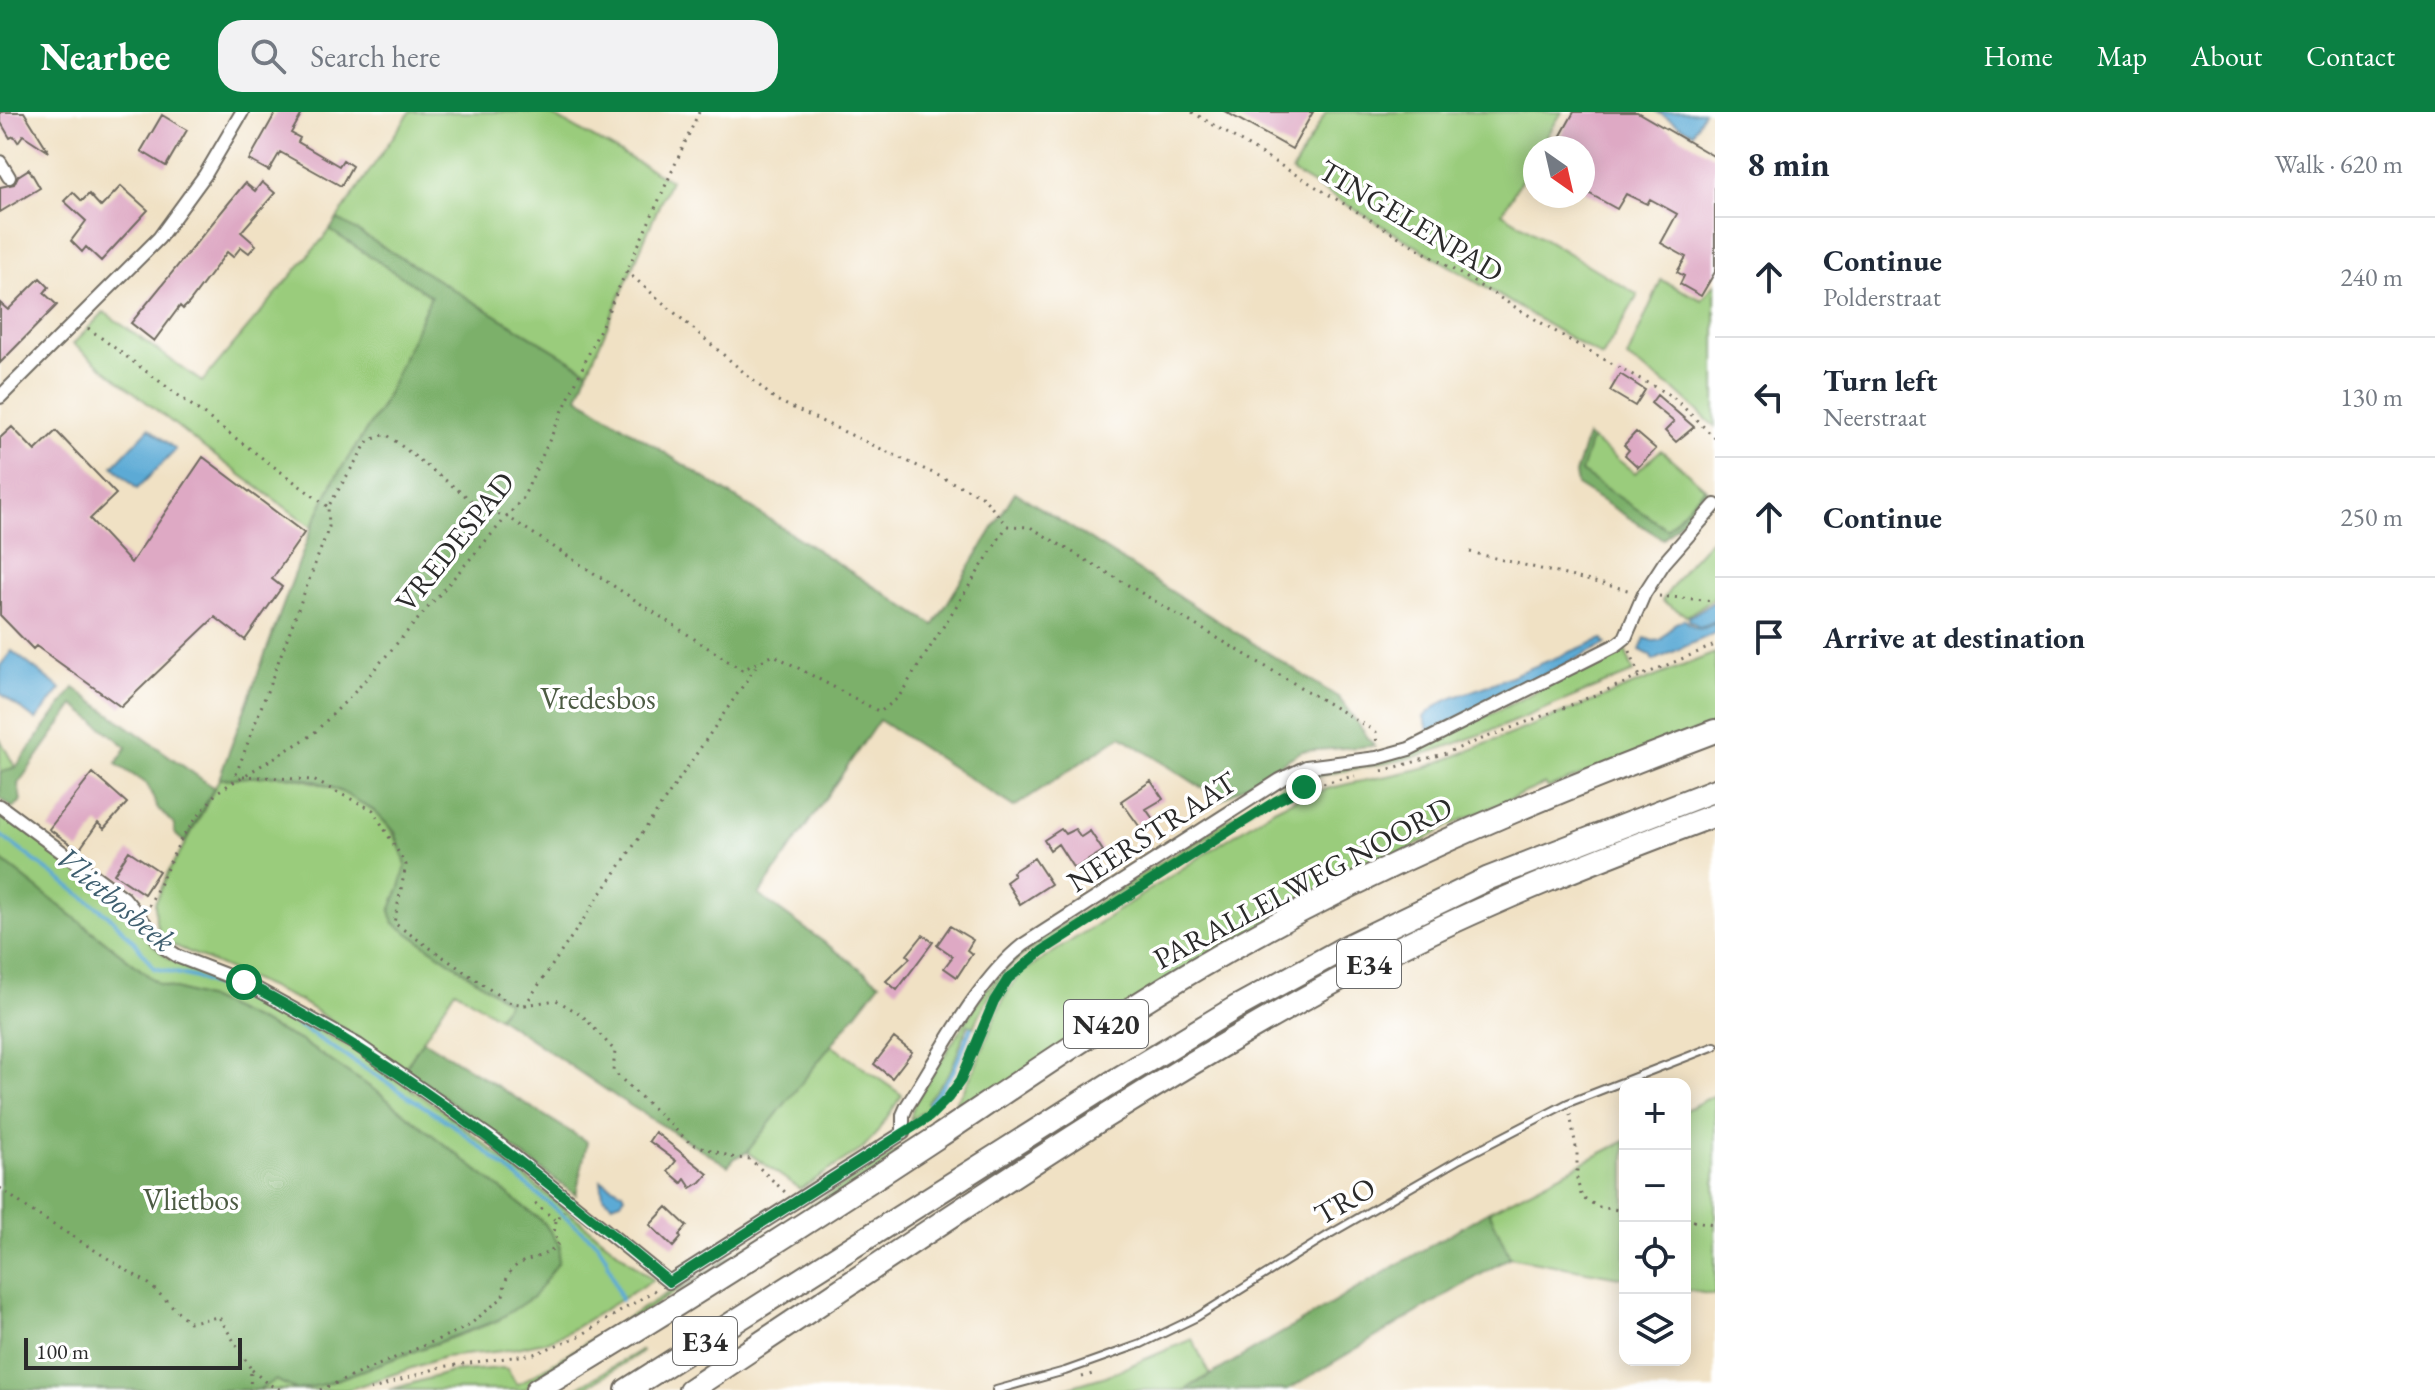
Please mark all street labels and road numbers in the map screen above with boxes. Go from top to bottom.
street label: TINGELENPAD [1312,150,1511,291]
street label: VREDESPAD [386,464,523,620]
street label: NEERSTRAAT [1060,762,1245,901]
street label: PARALLELWEG NOORD [1146,787,1459,978]
road number: E34 [1337,940,1401,988]
road number: N420 [1064,1000,1148,1048]
street label: TRO [1307,1168,1382,1234]
road number: E34 [673,1317,737,1365]

